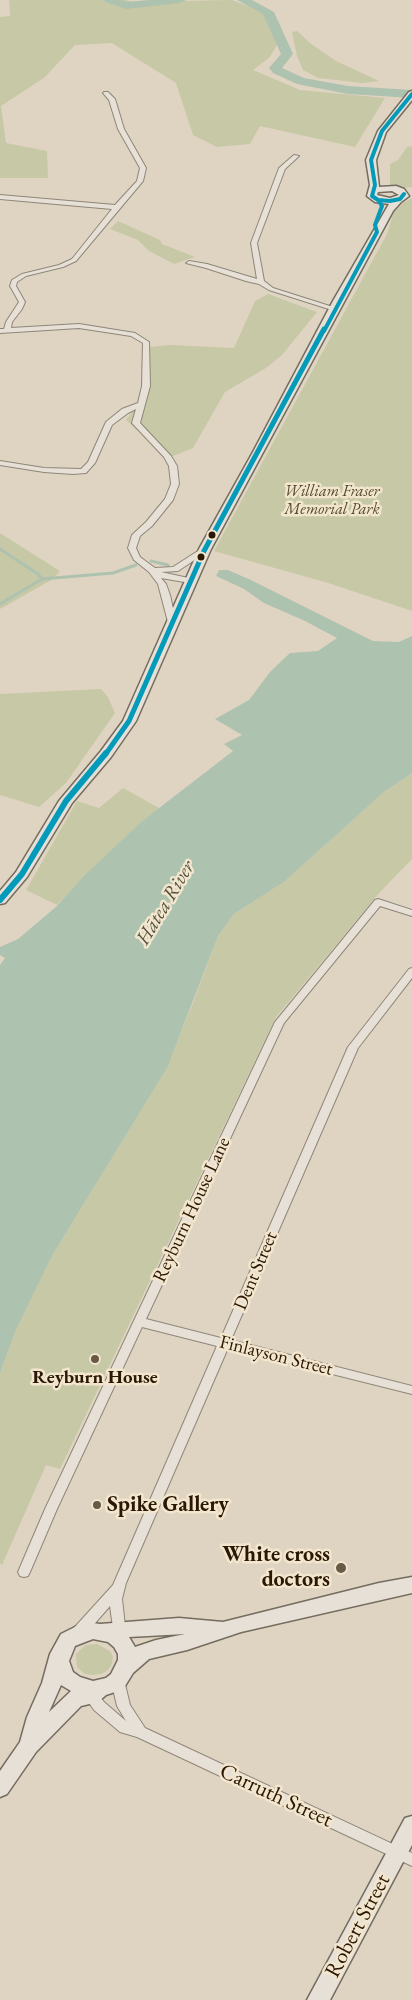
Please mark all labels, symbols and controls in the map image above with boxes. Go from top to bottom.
park label: William Fraser Memorial Park [284,482,380,520]
unlabelled marker [207,530,217,540]
unlabelled marker [196,552,206,562]
water label: Hātea River [132,857,200,949]
street label: Reyburn House Lane [148,1134,236,1286]
street label: Dent Street [229,1228,283,1314]
street label: Finlayson Street [217,1331,335,1381]
marker: Reyburn House [89,1353,101,1365]
place label: Reyburn House [32,1367,158,1389]
place label: Spike Gallery [107,1492,229,1518]
marker: Spike Gallery [91,1499,103,1511]
place label: White cross doctors [222,1542,330,1594]
marker: White cross doctors [334,1561,348,1575]
street label: Carruth Street [215,1758,337,1834]
street label: Robert Street [320,1870,396,1982]

